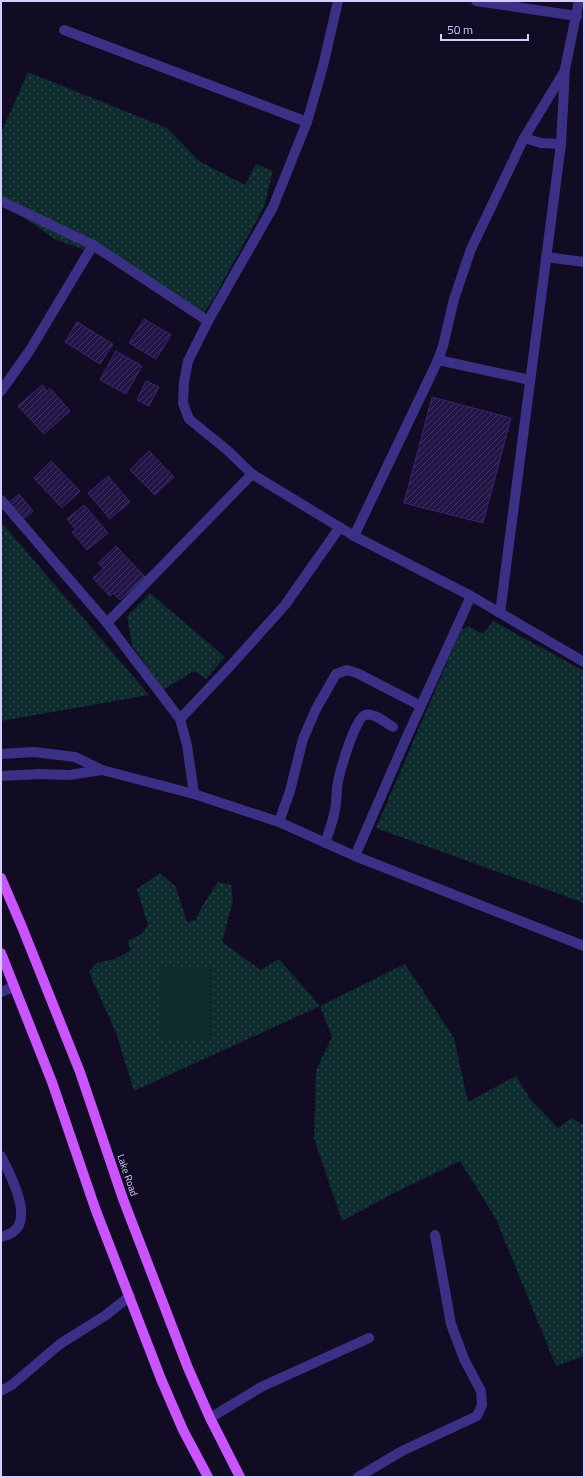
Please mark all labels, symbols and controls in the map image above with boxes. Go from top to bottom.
scale bar [441,16,528,42]
text: 50 m [447,20,473,39]
street label: Lake Road [113,1152,142,1198]

